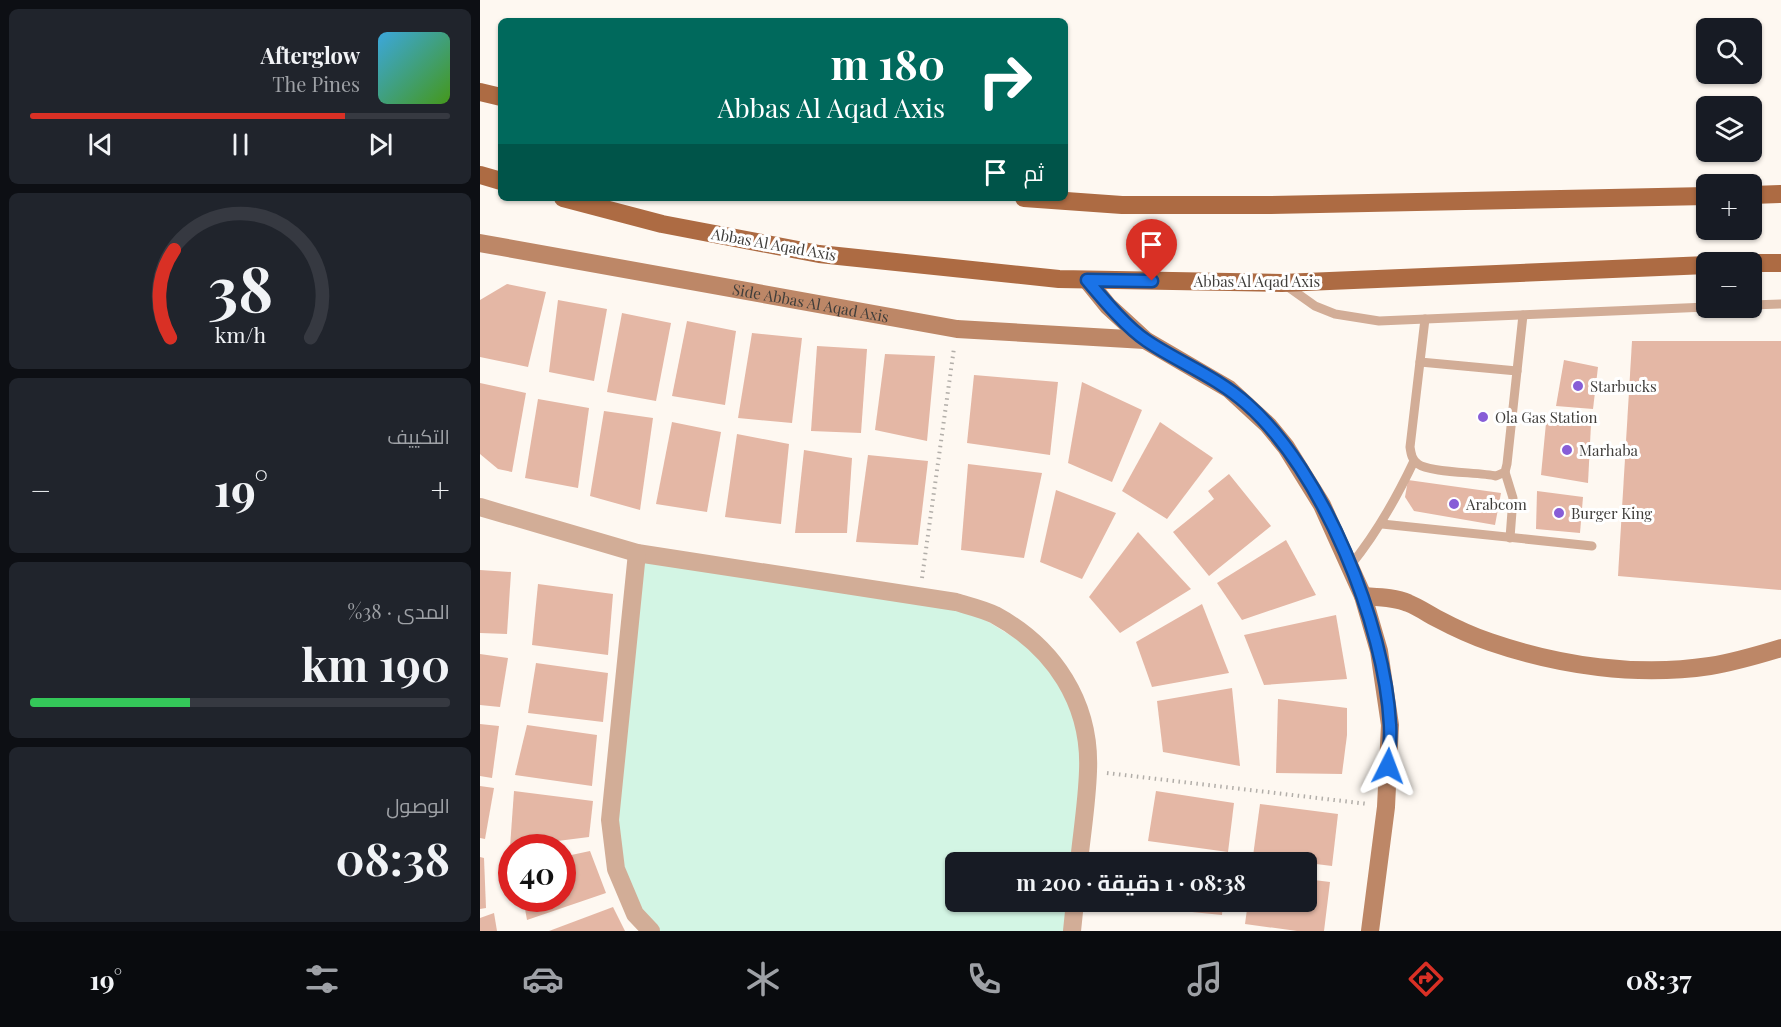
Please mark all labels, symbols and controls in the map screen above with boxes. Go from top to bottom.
map controls [1696,18,1762,318]
button: search [1696,18,1762,84]
text: 180 m [830,35,945,91]
text: Afterglow [260,40,360,70]
icon: right [966,42,1044,120]
text: The Pines [272,70,360,97]
text: Abbas Al Aqad Axis [718,89,945,125]
button: layers [1696,96,1762,162]
icon: previous [84,128,117,161]
icon: pause [224,128,257,161]
icon: next [364,128,397,161]
icon: arrive [979,156,1012,189]
text: ثم [1024,157,1044,187]
button: + [1696,174,1762,240]
pin [1126,219,1177,281]
street label: Abbas Al Aqad Axis [709,223,838,265]
icon: arrive [1135,228,1168,261]
text: 38 [207,244,273,328]
button: − [1696,252,1762,318]
street label: Abbas Al Aqad Axis [1193,271,1320,291]
street label: Side Abbas Al Aqad Axis [731,279,890,327]
text: km/h [214,321,266,349]
place label: Starbucks [1590,376,1657,396]
marker: Starbucks [1571,379,1585,393]
place label: Ola Gas Station [1495,407,1597,427]
marker: Ola Gas Station [1476,410,1490,424]
text: التكييف [387,422,450,449]
place label: Marhaba [1579,440,1639,460]
marker: Marhaba [1560,443,1574,457]
text: 19° [214,458,268,518]
text: − [30,467,51,511]
text: + [431,467,450,511]
place label: Arabcom [1465,494,1528,514]
marker: Arabcom [1447,497,1461,511]
place label: Burger King [1571,503,1652,523]
marker: Burger King [1552,506,1566,520]
text: المدى · 38% [347,597,450,624]
text: 190 km [301,633,450,693]
position arrow [1356,734,1420,798]
text: الوصول [386,791,450,818]
text: 08:38 [335,827,450,887]
speed limit sign: 40 [498,834,576,912]
text: 08:38 · 1 دقيقة · 200 m [1016,867,1246,897]
icon: filters [301,958,343,1000]
icon: car [522,958,564,1000]
icon: climate [742,958,784,1000]
icon: phone [963,958,1005,1000]
icon: music [1184,958,1226,1000]
icon: directions [1405,958,1447,1000]
text: 19° [89,961,122,997]
text: 08:37 [1626,961,1692,997]

